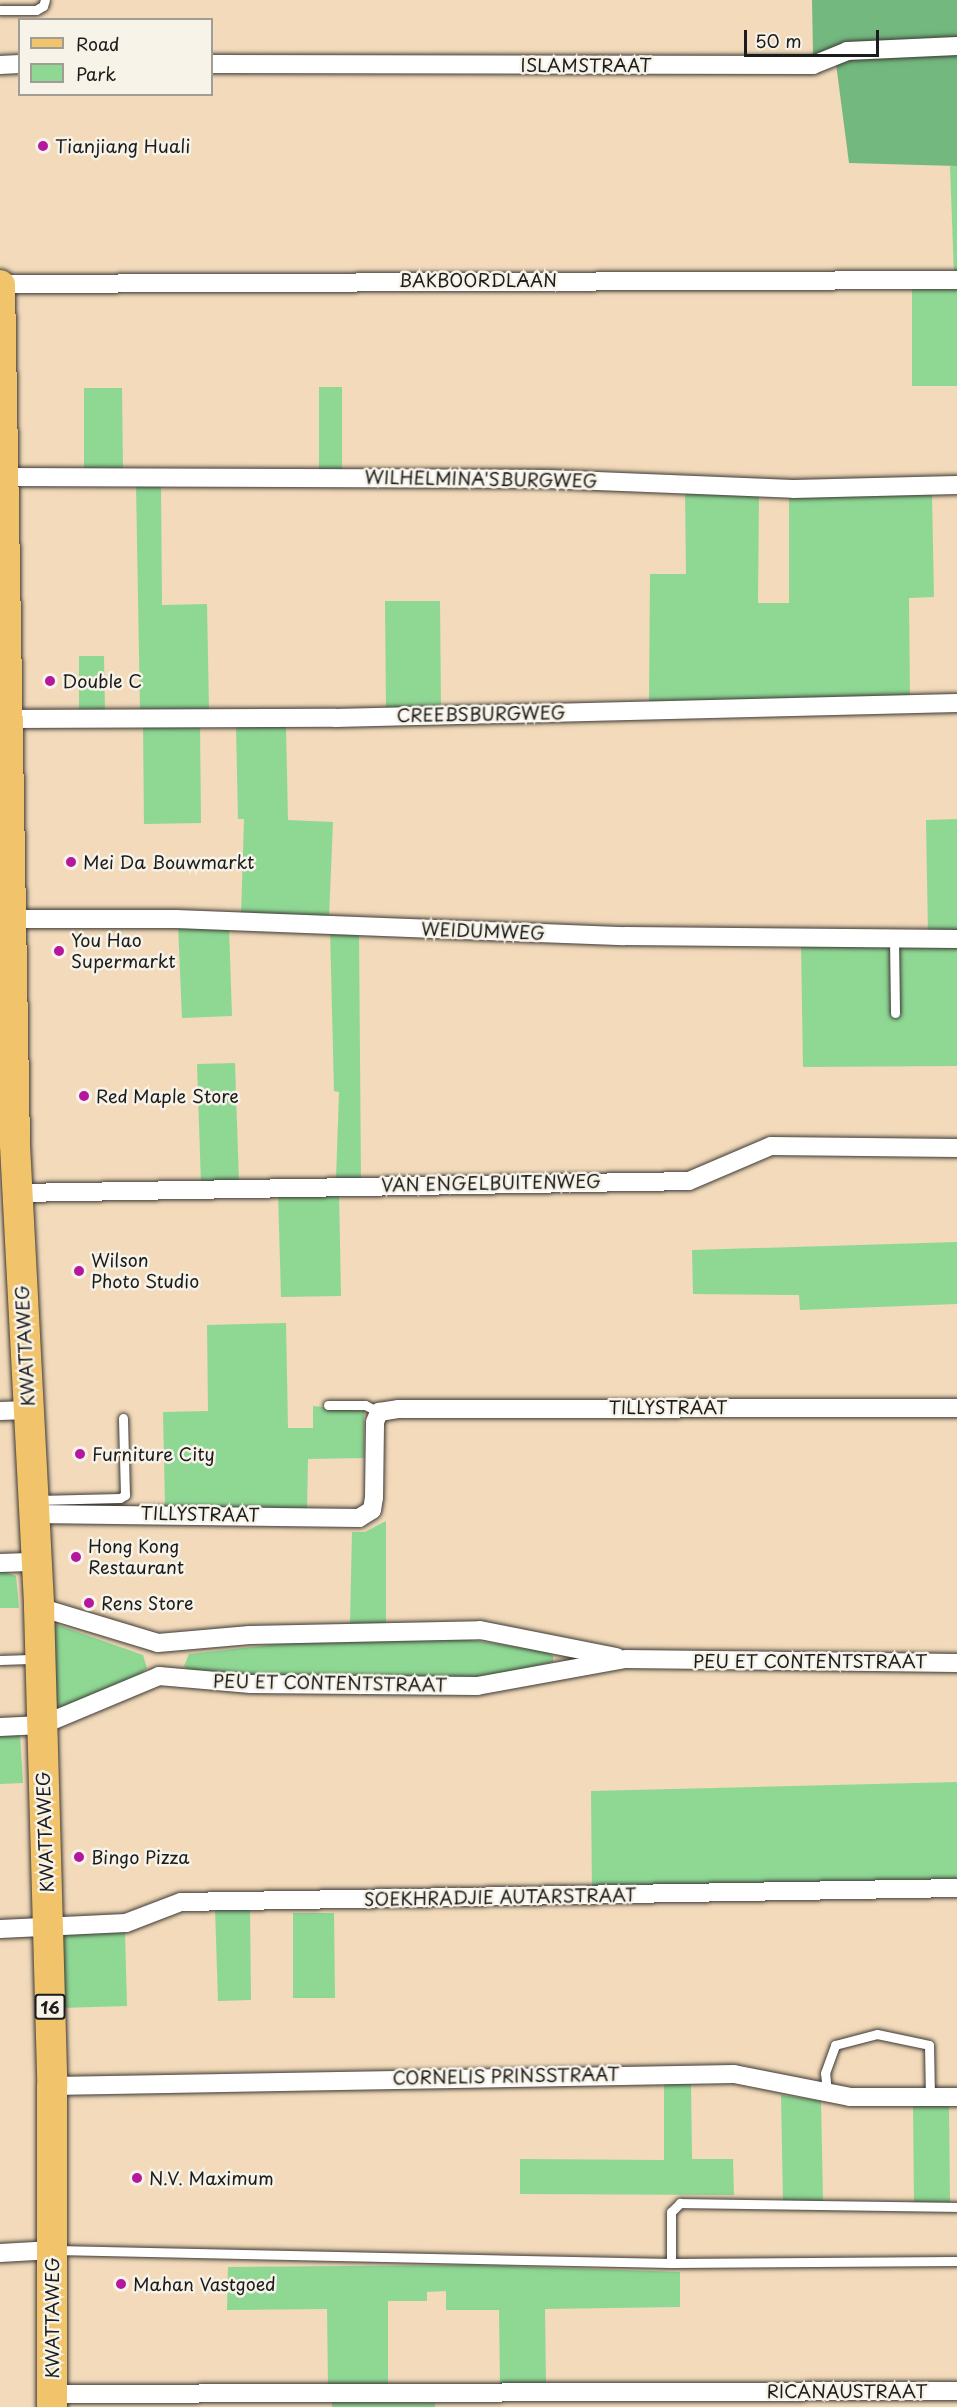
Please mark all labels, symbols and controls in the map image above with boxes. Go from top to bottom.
legend [18,18,213,96]
scale bar [747,18,882,56]
text: 50 m [755,27,802,54]
text: Road [76,30,120,57]
street label: ISLAMSTRAAT [521,54,651,76]
text: Park [76,60,116,87]
place label: Tianjiang Huali [55,135,190,157]
marker: Tianjiang Huali [36,139,50,153]
street label: BAKBOORDLAAN [399,269,557,291]
street label: WILHELMINA'SBURGWEG [364,466,598,492]
place label: Double C [62,670,143,692]
marker: Double C [43,674,57,688]
street label: CREEBSBURGWEG [396,702,566,726]
place label: Mei Da Bouwmarkt [83,851,254,873]
marker: Mei Da Bouwmarkt [64,855,78,869]
street label: WEIDUMWEG [421,918,545,944]
place label: You Hao Supermarkt [71,930,176,972]
marker: You Hao Supermarkt [52,944,66,958]
place label: Red Maple Store [96,1085,240,1107]
marker: Red Maple Store [77,1089,91,1103]
street label: VAN ENGELBUITENWEG [381,1170,601,1196]
place label: Wilson Photo Studio [91,1250,200,1292]
marker: Wilson Photo Studio [72,1264,86,1278]
street label: KWATTAWEG [11,1285,39,1407]
street label: TILLYSTRAAT [609,1396,727,1418]
place label: Furniture City [92,1443,215,1465]
marker: Furniture City [73,1447,87,1461]
street label: TILLYSTRAAT [141,1502,259,1526]
place label: Hong Kong Restaurant [88,1536,184,1578]
marker: Hong Kong Restaurant [69,1550,83,1564]
place label: Rens Store [101,1592,193,1614]
marker: Rens Store [82,1596,96,1610]
street label: PEU ET CONTENTSTRAAT [693,1650,927,1672]
street label: PEU ET CONTENTSTRAAT [213,1670,447,1696]
street label: KWATTAWEG [32,1771,58,1893]
place label: Bingo Pizza [91,1846,189,1868]
marker: Bingo Pizza [72,1850,86,1864]
street label: SOEKHRADJIE AUTARSTRAAT [364,1884,636,1910]
road number: 16 [34,1994,66,2020]
street label: CORNELIS PRINSSTRAAT [392,2063,620,2089]
place label: N.V. Maximum [149,2167,274,2189]
marker: N.V. Maximum [130,2171,144,2185]
street label: KWATTAWEG [41,2257,63,2379]
place label: Mahan Vastgoed [133,2273,276,2295]
marker: Mahan Vastgoed [114,2277,128,2291]
street label: RICANAUSTRAAT [767,2380,927,2402]

